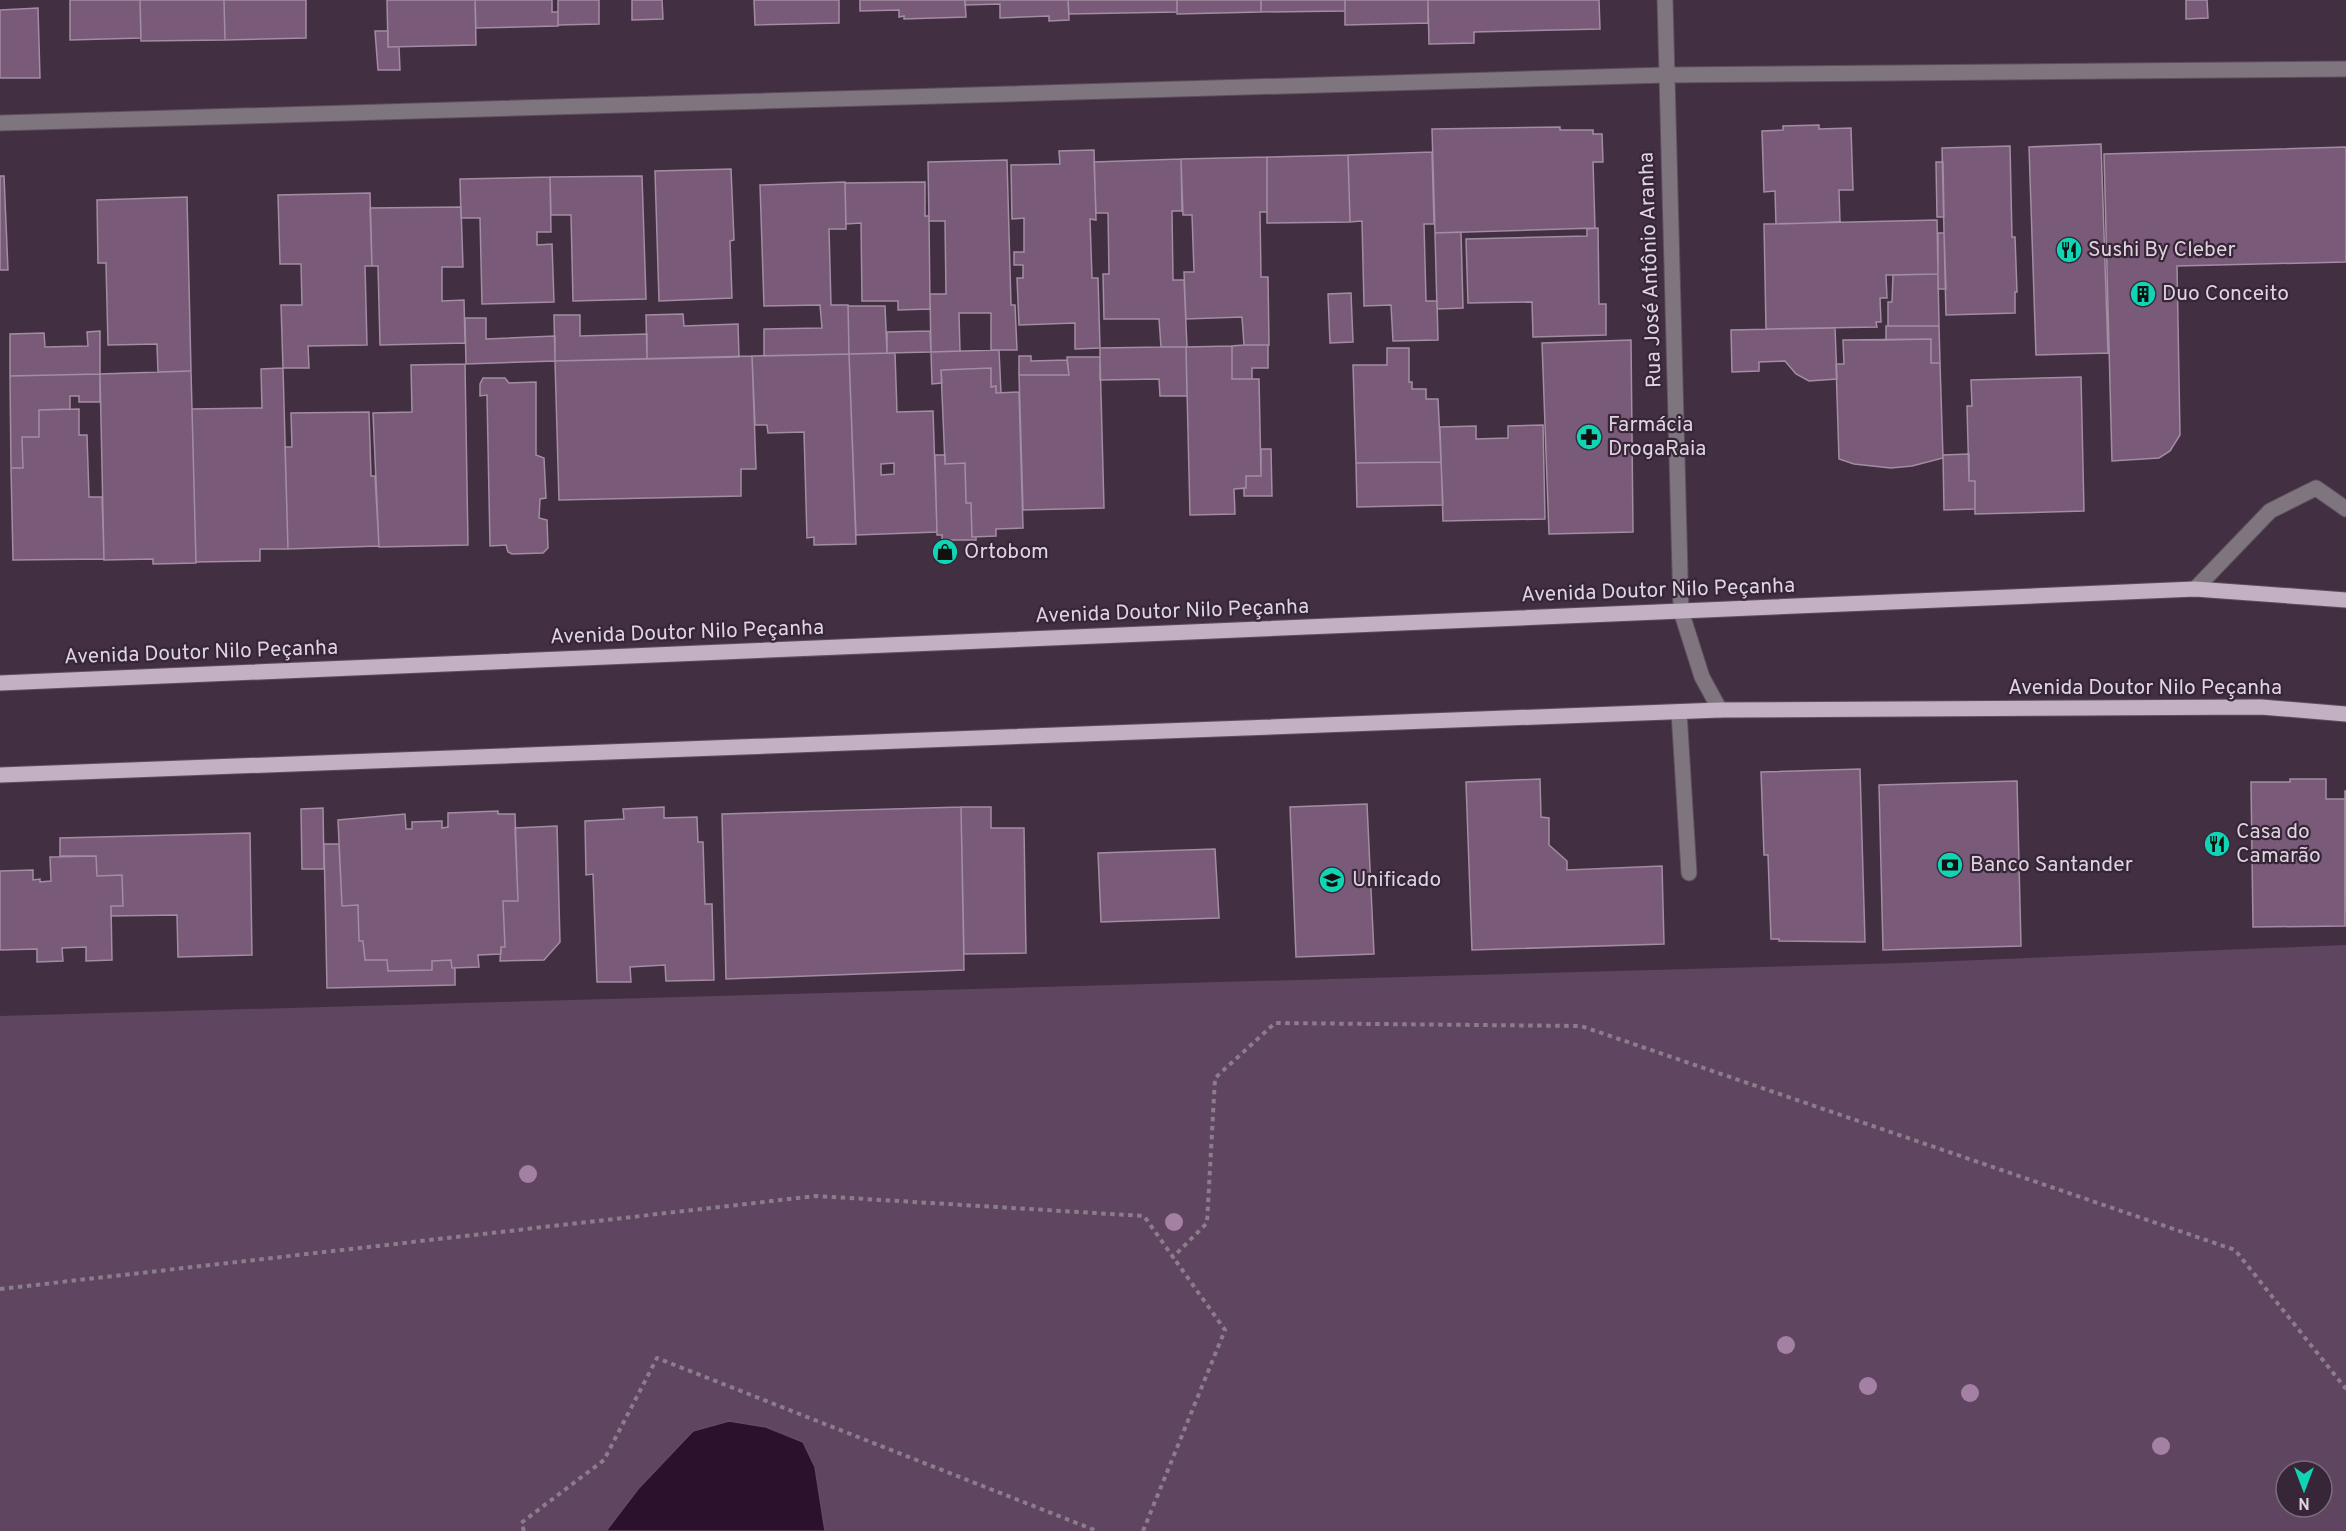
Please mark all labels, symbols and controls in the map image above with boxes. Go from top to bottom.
street label: Rua José Antônio Aranha [1633,152,1669,388]
restaurant icon: Sushi By Cleber [2054,235,2084,265]
place label: Sushi By Cleber [2088,237,2236,264]
building icon: Duo Conceito [2128,279,2158,309]
place label: Duo Conceito [2162,281,2289,308]
place label: Farmácia DrogaRaia [1608,412,1706,463]
pharmacy icon: Farmácia DrogaRaia [1574,422,1604,452]
shop icon: Ortobom [930,537,960,567]
place label: Ortobom [964,539,1049,566]
street label: Avenida Doutor Nilo Peçanha [1521,573,1795,609]
street label: Avenida Doutor Nilo Peçanha [1035,594,1309,630]
street label: Avenida Doutor Nilo Peçanha [550,615,824,651]
street label: Avenida Doutor Nilo Peçanha [64,635,338,671]
street label: Avenida Doutor Nilo Peçanha [2008,675,2282,702]
place label: Casa do Camarão [2236,819,2321,870]
restaurant icon: Casa do Camarão [2202,829,2232,859]
bank icon: Banco Santander [1935,850,1965,880]
place label: Banco Santander [1970,852,2133,879]
school or university icon: Unificado [1317,865,1347,895]
place label: Unificado [1352,867,1441,894]
north arrow [2274,1459,2334,1519]
text: N [2298,1492,2310,1512]

